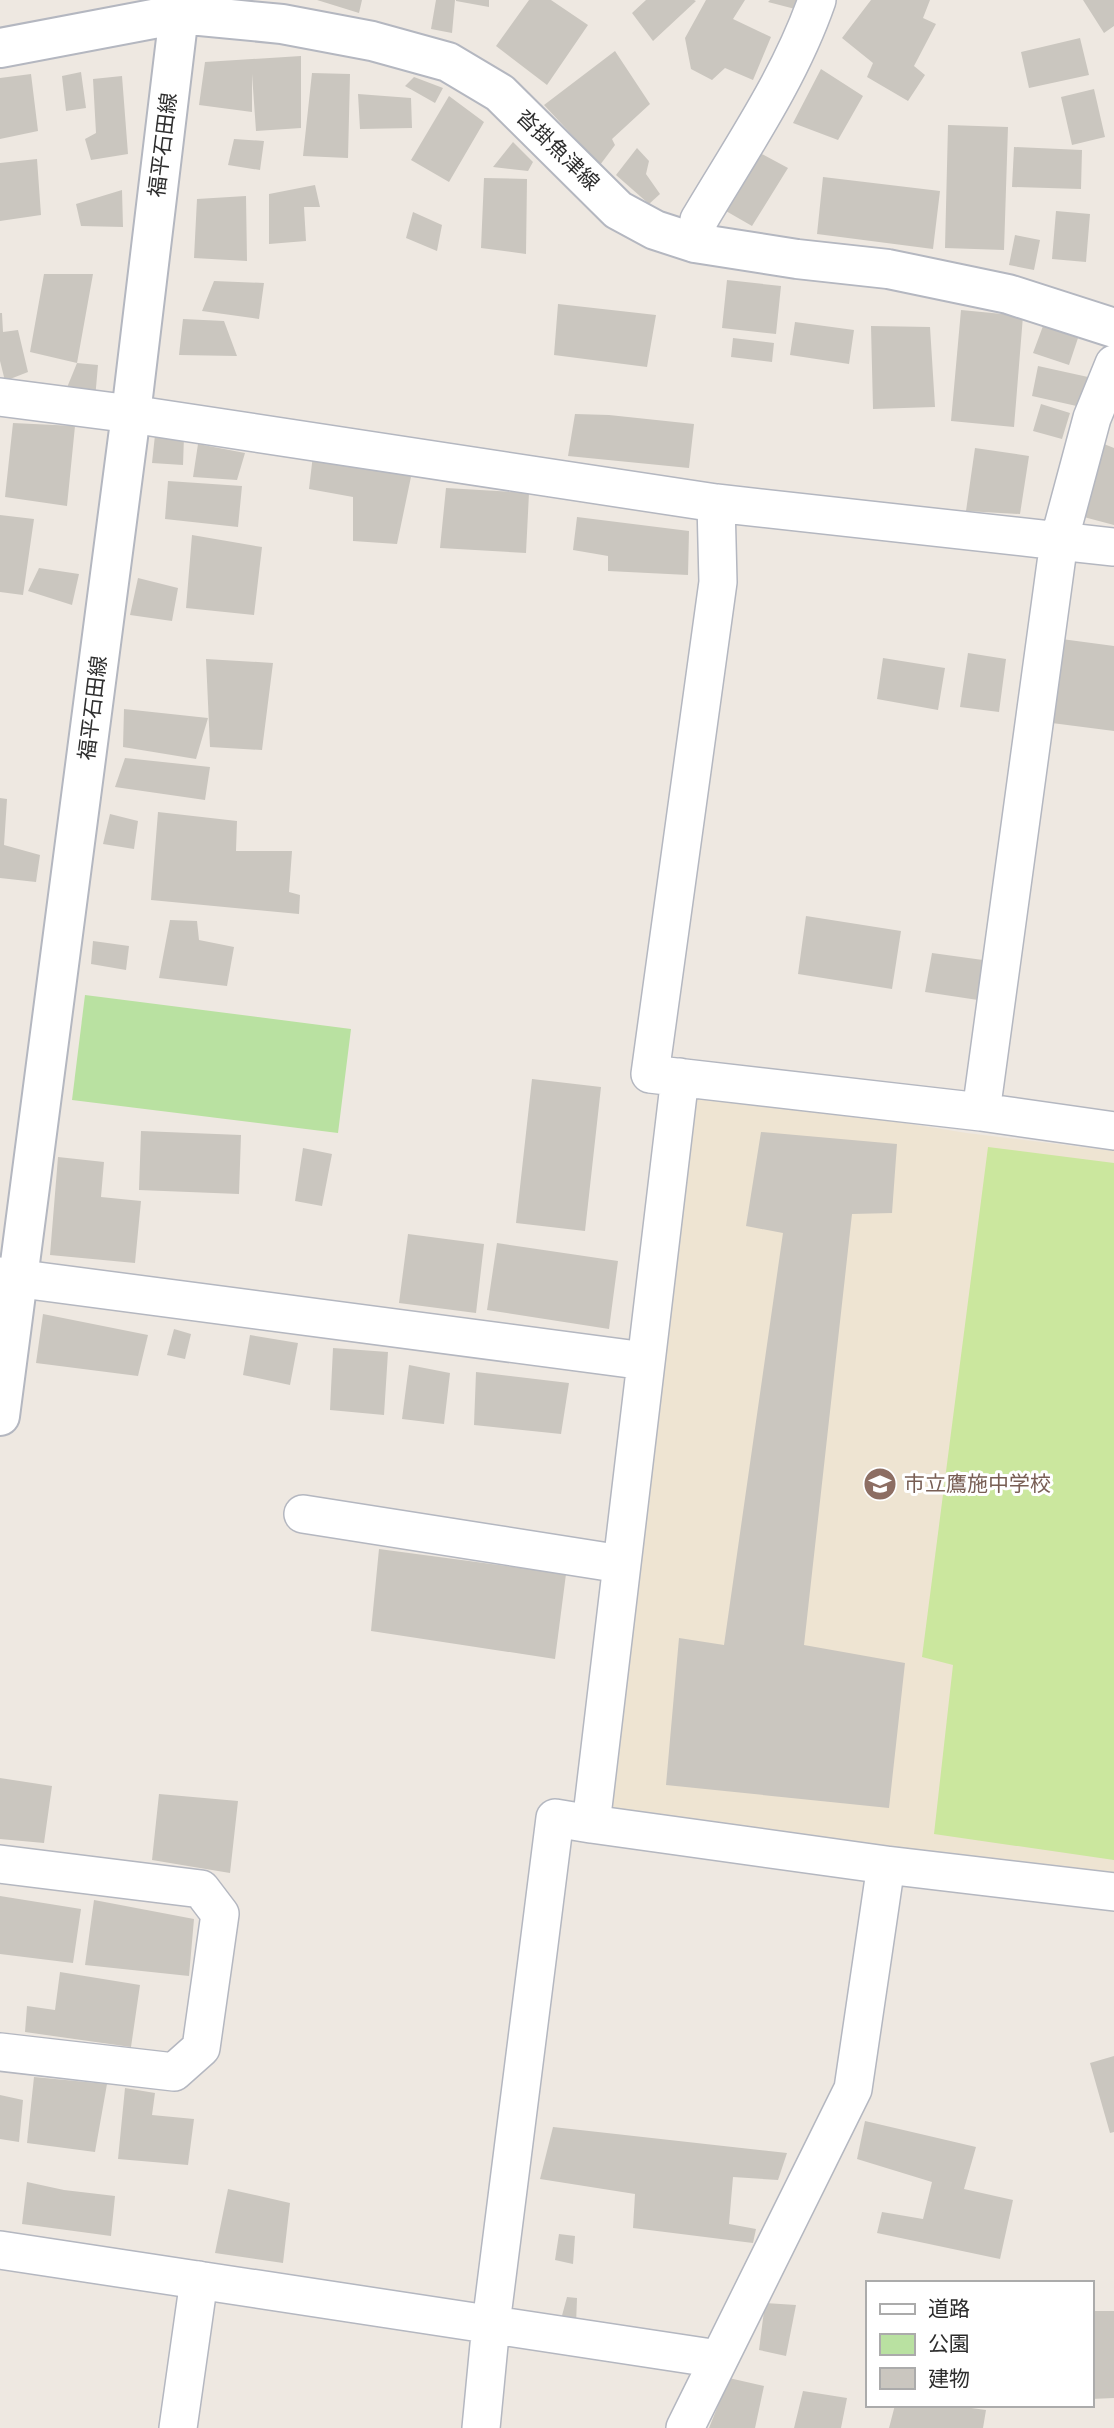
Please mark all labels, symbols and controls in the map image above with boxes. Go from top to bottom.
street label: 福平石田線 [142,91,184,199]
street label: 沓掛魚津線 [510,103,606,197]
street label: 福平石田線 [72,654,114,762]
school or university icon: 市立鷹施中学校 [861,1465,899,1503]
place label: 市立鷹施中学校 [904,1469,1051,1499]
legend [866,2281,1093,2407]
text: 道路 [928,2294,970,2324]
text: 公園 [928,2329,970,2359]
text: 建物 [928,2364,970,2394]

